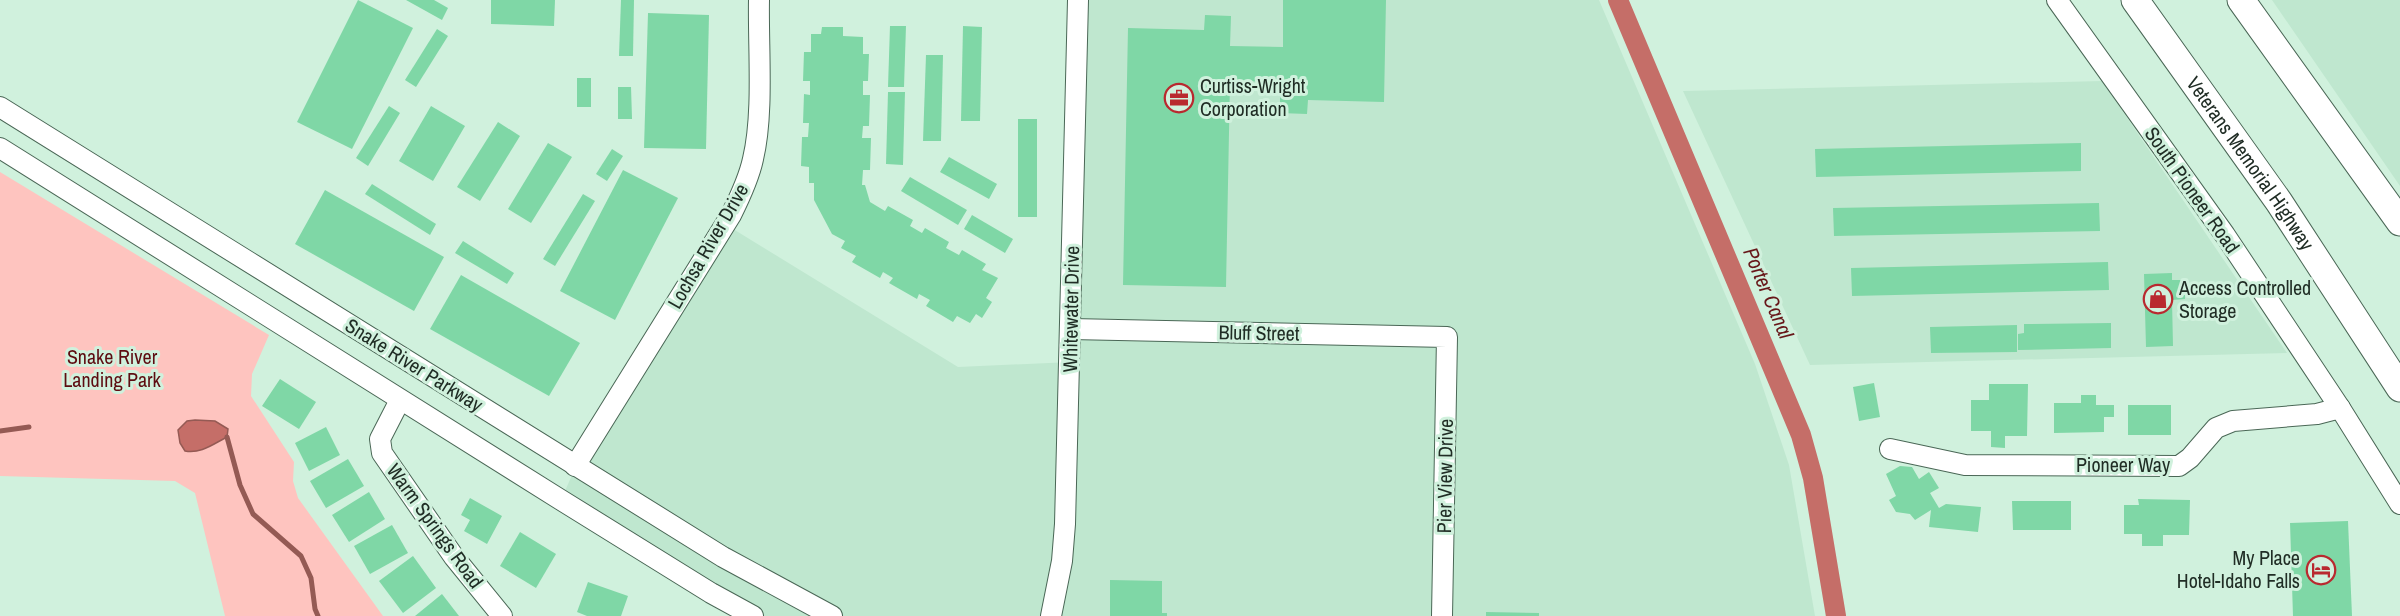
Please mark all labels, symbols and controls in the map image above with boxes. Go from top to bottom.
street label: Veterans Memorial Highway [2181,71,2321,256]
place label: Curtiss-Wright Corporation [1200,72,1306,122]
office icon: Curtiss-Wright Corporation [1163,82,1195,114]
street label: South Pioneer Road [2139,121,2246,258]
street label: Lochsa River Drive [661,178,754,313]
water label: Porter Canal [1736,243,1801,344]
street label: Whitewater Drive [1056,245,1085,373]
place label: Access Controlled Storage [2178,274,2311,324]
shop icon: Access Controlled Storage [2142,283,2174,315]
street label: Snake River Parkway [340,311,489,418]
street label: Bluff Street [1218,318,1300,347]
park label: Snake River Landing Park [63,343,162,393]
street label: Pier View Drive [1430,418,1459,533]
street label: Pioneer Way [2076,451,2171,478]
street label: Warm Springs Road [381,458,490,593]
place label: My Place Hotel-Idaho Falls [2177,544,2300,594]
hotel icon: My Place Hotel-Idaho Falls [2305,554,2337,586]

